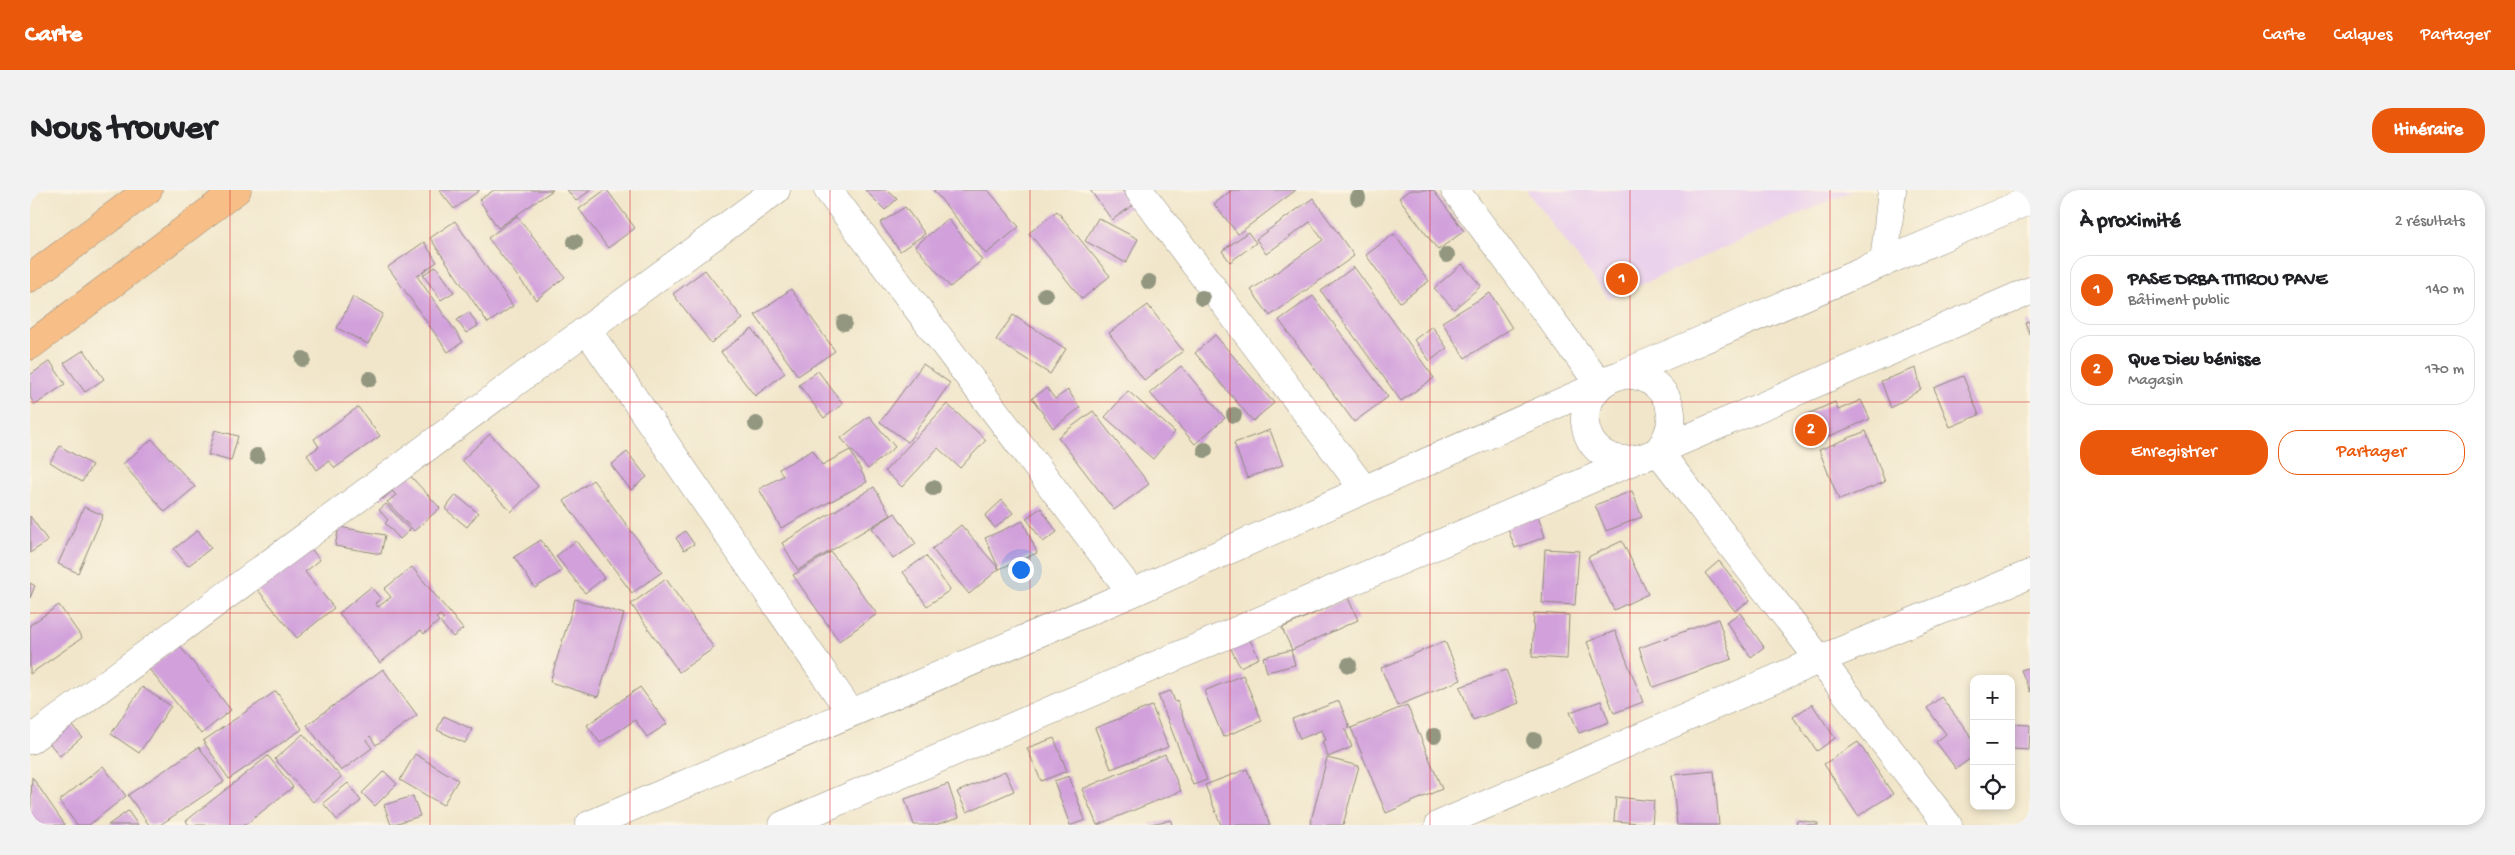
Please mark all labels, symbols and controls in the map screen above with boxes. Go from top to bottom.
text: Carte [25,21,82,50]
text: Carte [2263,25,2306,46]
text: Calques [2334,25,2392,46]
text: Partager [2420,25,2490,46]
button: Itinéraire [2372,108,2485,153]
text: Nous trouver [30,110,216,151]
text: À proximité [2080,210,2181,235]
text: 2 résultats [2395,213,2465,232]
pin: 1 [1606,260,1638,298]
text: PASE DRBA TITIROU PAVE [2128,269,2327,292]
text: 1 [2094,281,2100,300]
text: 140 m [2426,281,2464,300]
text: Bâtiment public [2128,292,2229,311]
text: Que Dieu bénisse [2128,349,2261,372]
text: 2 [2093,361,2101,380]
text: 170 m [2425,361,2464,380]
text: Magasin [2128,372,2183,391]
pin: 2 [1795,411,1827,449]
button: Enregistrer [2080,430,2268,475]
button: Partager [2278,430,2465,475]
your location [1008,557,1034,583]
map controls [1970,675,2015,810]
button: + [1970,675,2015,720]
button: − [1970,720,2015,765]
button: locate [1970,765,2015,810]

